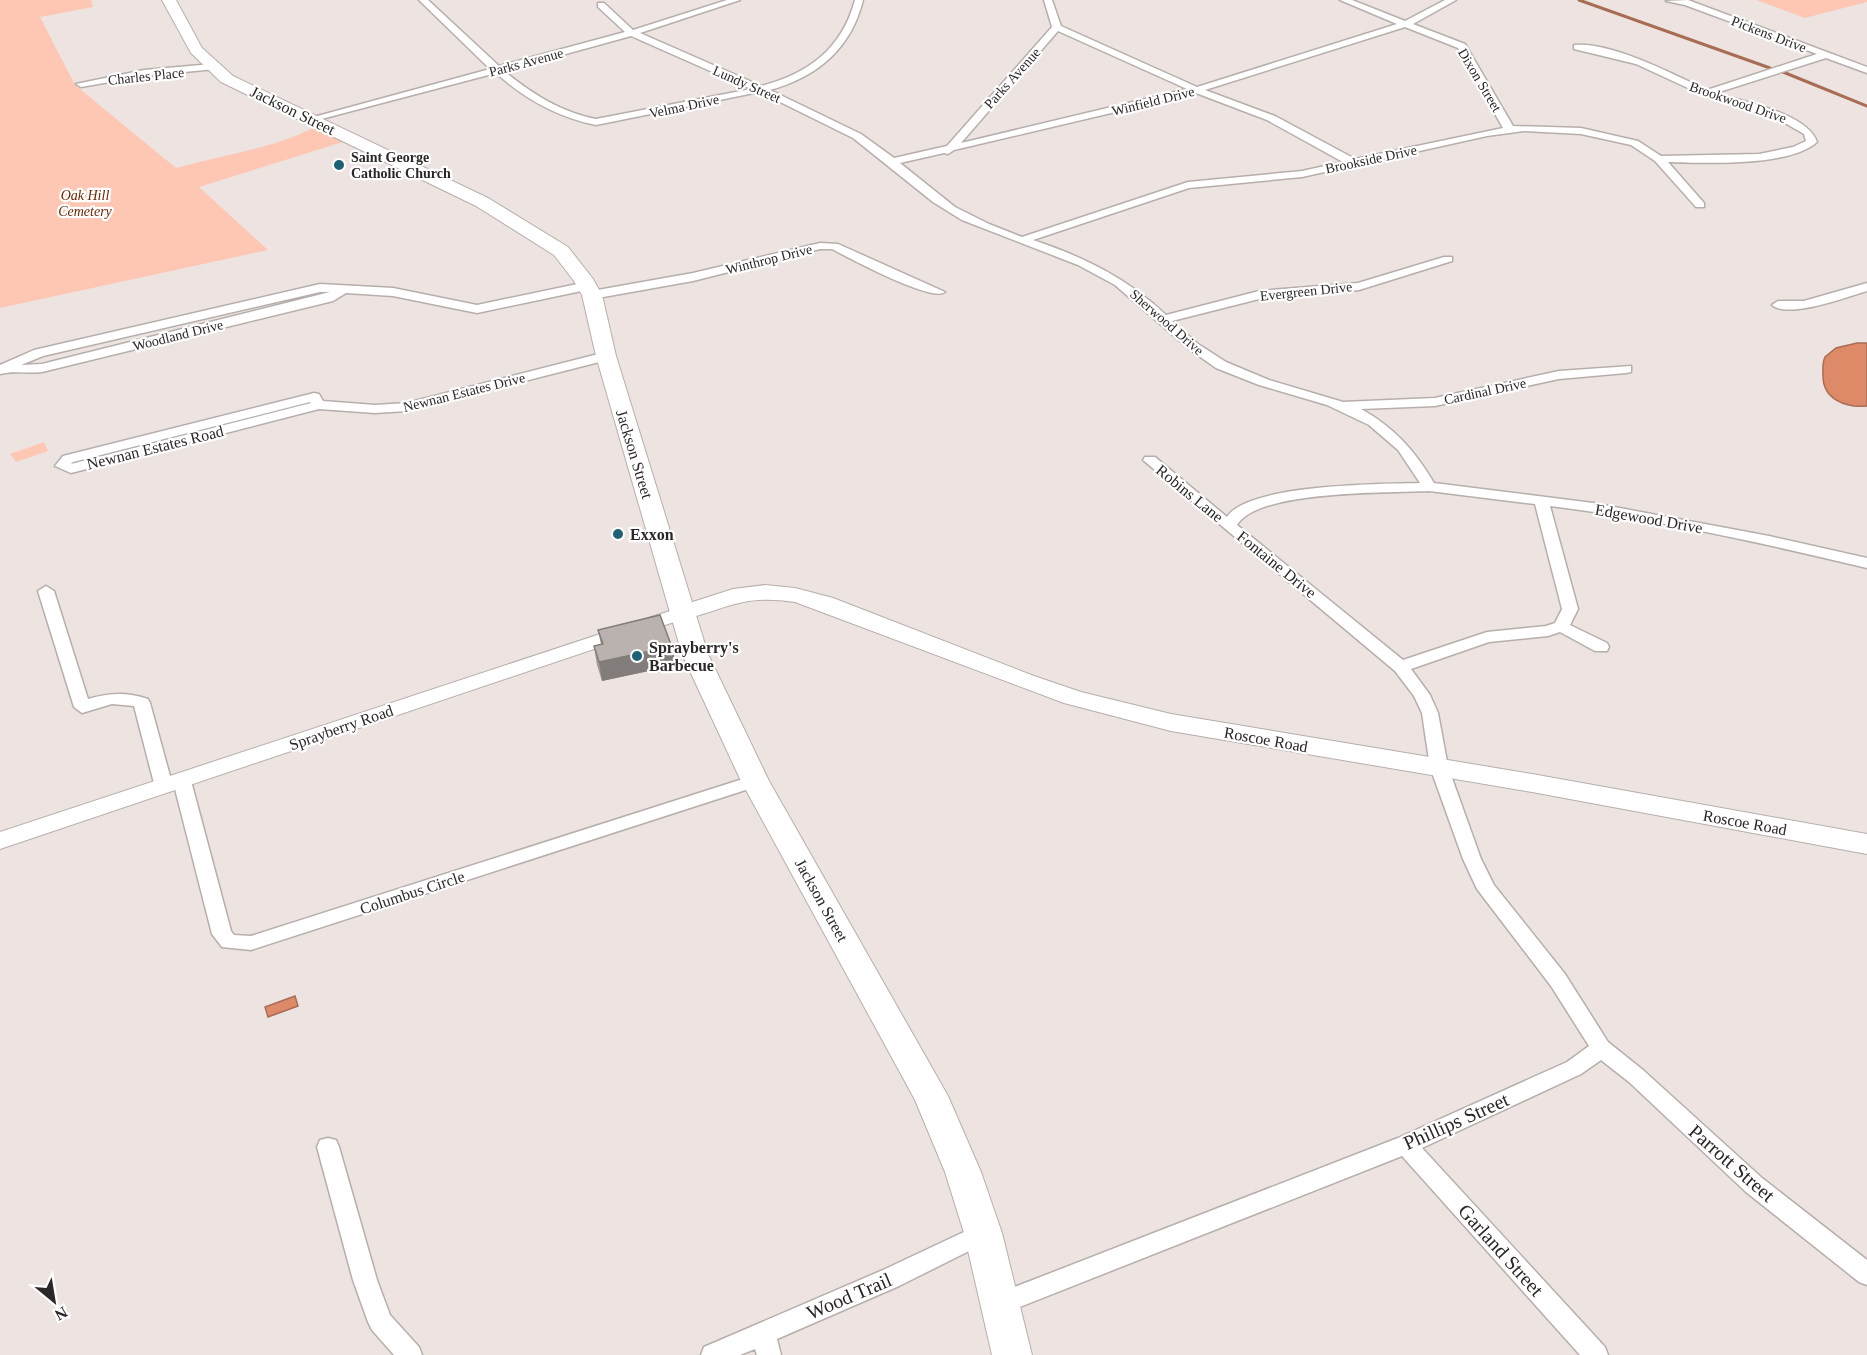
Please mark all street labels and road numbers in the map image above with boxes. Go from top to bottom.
street label: Pickens Drive [1729,13,1808,56]
street label: Parks Avenue [487,45,565,80]
street label: Parks Avenue [981,45,1043,112]
street label: Dixon Street [1455,46,1504,115]
street label: Lundy Street [711,63,783,106]
street label: Charles Place [107,65,185,88]
street label: Brookwood Drive [1687,79,1788,126]
street label: Jackson Street [248,83,338,138]
street label: Winfield Drive [1110,84,1196,119]
street label: Velma Drive [648,92,720,121]
street label: Brookside Drive [1324,142,1418,176]
street label: Winthrop Drive [724,242,814,277]
street label: Evergreen Drive [1259,279,1353,304]
street label: Sherwood Drive [1127,286,1206,358]
street label: Woodland Drive [131,317,225,354]
street label: Newnan Estates Drive [402,370,527,415]
street label: Cardinal Drive [1443,375,1528,408]
street label: Jackson Street [613,408,656,501]
street label: Newnan Estates Road [85,422,225,473]
street label: Robins Lane [1153,461,1227,526]
street label: Edgewood Drive [1594,501,1704,537]
street label: Fontaine Drive [1234,527,1320,601]
street label: Sprayberry Road [287,702,396,754]
street label: Roscoe Road [1223,724,1309,755]
street label: Roscoe Road [1702,807,1788,838]
street label: Jackson Street [792,856,852,945]
street label: Columbus Circle [358,868,467,917]
street label: Phillips Street [1400,1088,1513,1155]
street label: Parrott Street [1685,1120,1780,1206]
street label: Garland Street [1454,1200,1548,1301]
street label: Wood Trail [803,1268,895,1324]

